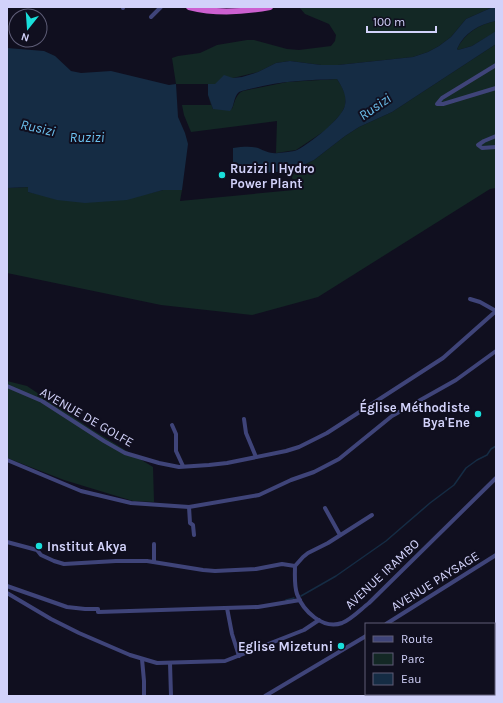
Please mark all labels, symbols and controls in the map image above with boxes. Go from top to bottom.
north arrow [8,8,48,48]
scale bar [367,8,436,34]
text: 100 m [373,15,405,29]
text: N [20,30,31,44]
water label: Rusizi [356,90,395,124]
water label: Rusizi [19,116,57,140]
water label: Ruzizi [70,129,105,146]
place label: Ruzizi I Hydro Power Plant [230,161,315,191]
marker: Ruzizi I Hydro Power Plant [217,170,227,180]
street label: AVENUE DE GOLFE [38,384,136,450]
place label: Église Méthodiste Bya'Ene [360,398,470,430]
marker: Église Méthodiste Bya'Ene [473,409,483,419]
street label: AVENUE IRAMBO [342,536,422,612]
place label: Institut Akya [47,539,127,554]
marker: Institut Akya [34,541,44,551]
street label: AVENUE PAYSAGE [388,548,482,614]
legend [365,623,495,695]
text: Route [401,632,433,646]
place label: Eglise Mizetuni [238,639,333,654]
marker: Eglise Mizetuni [336,641,346,651]
text: Parc [401,652,425,666]
text: Eau [401,672,422,686]

